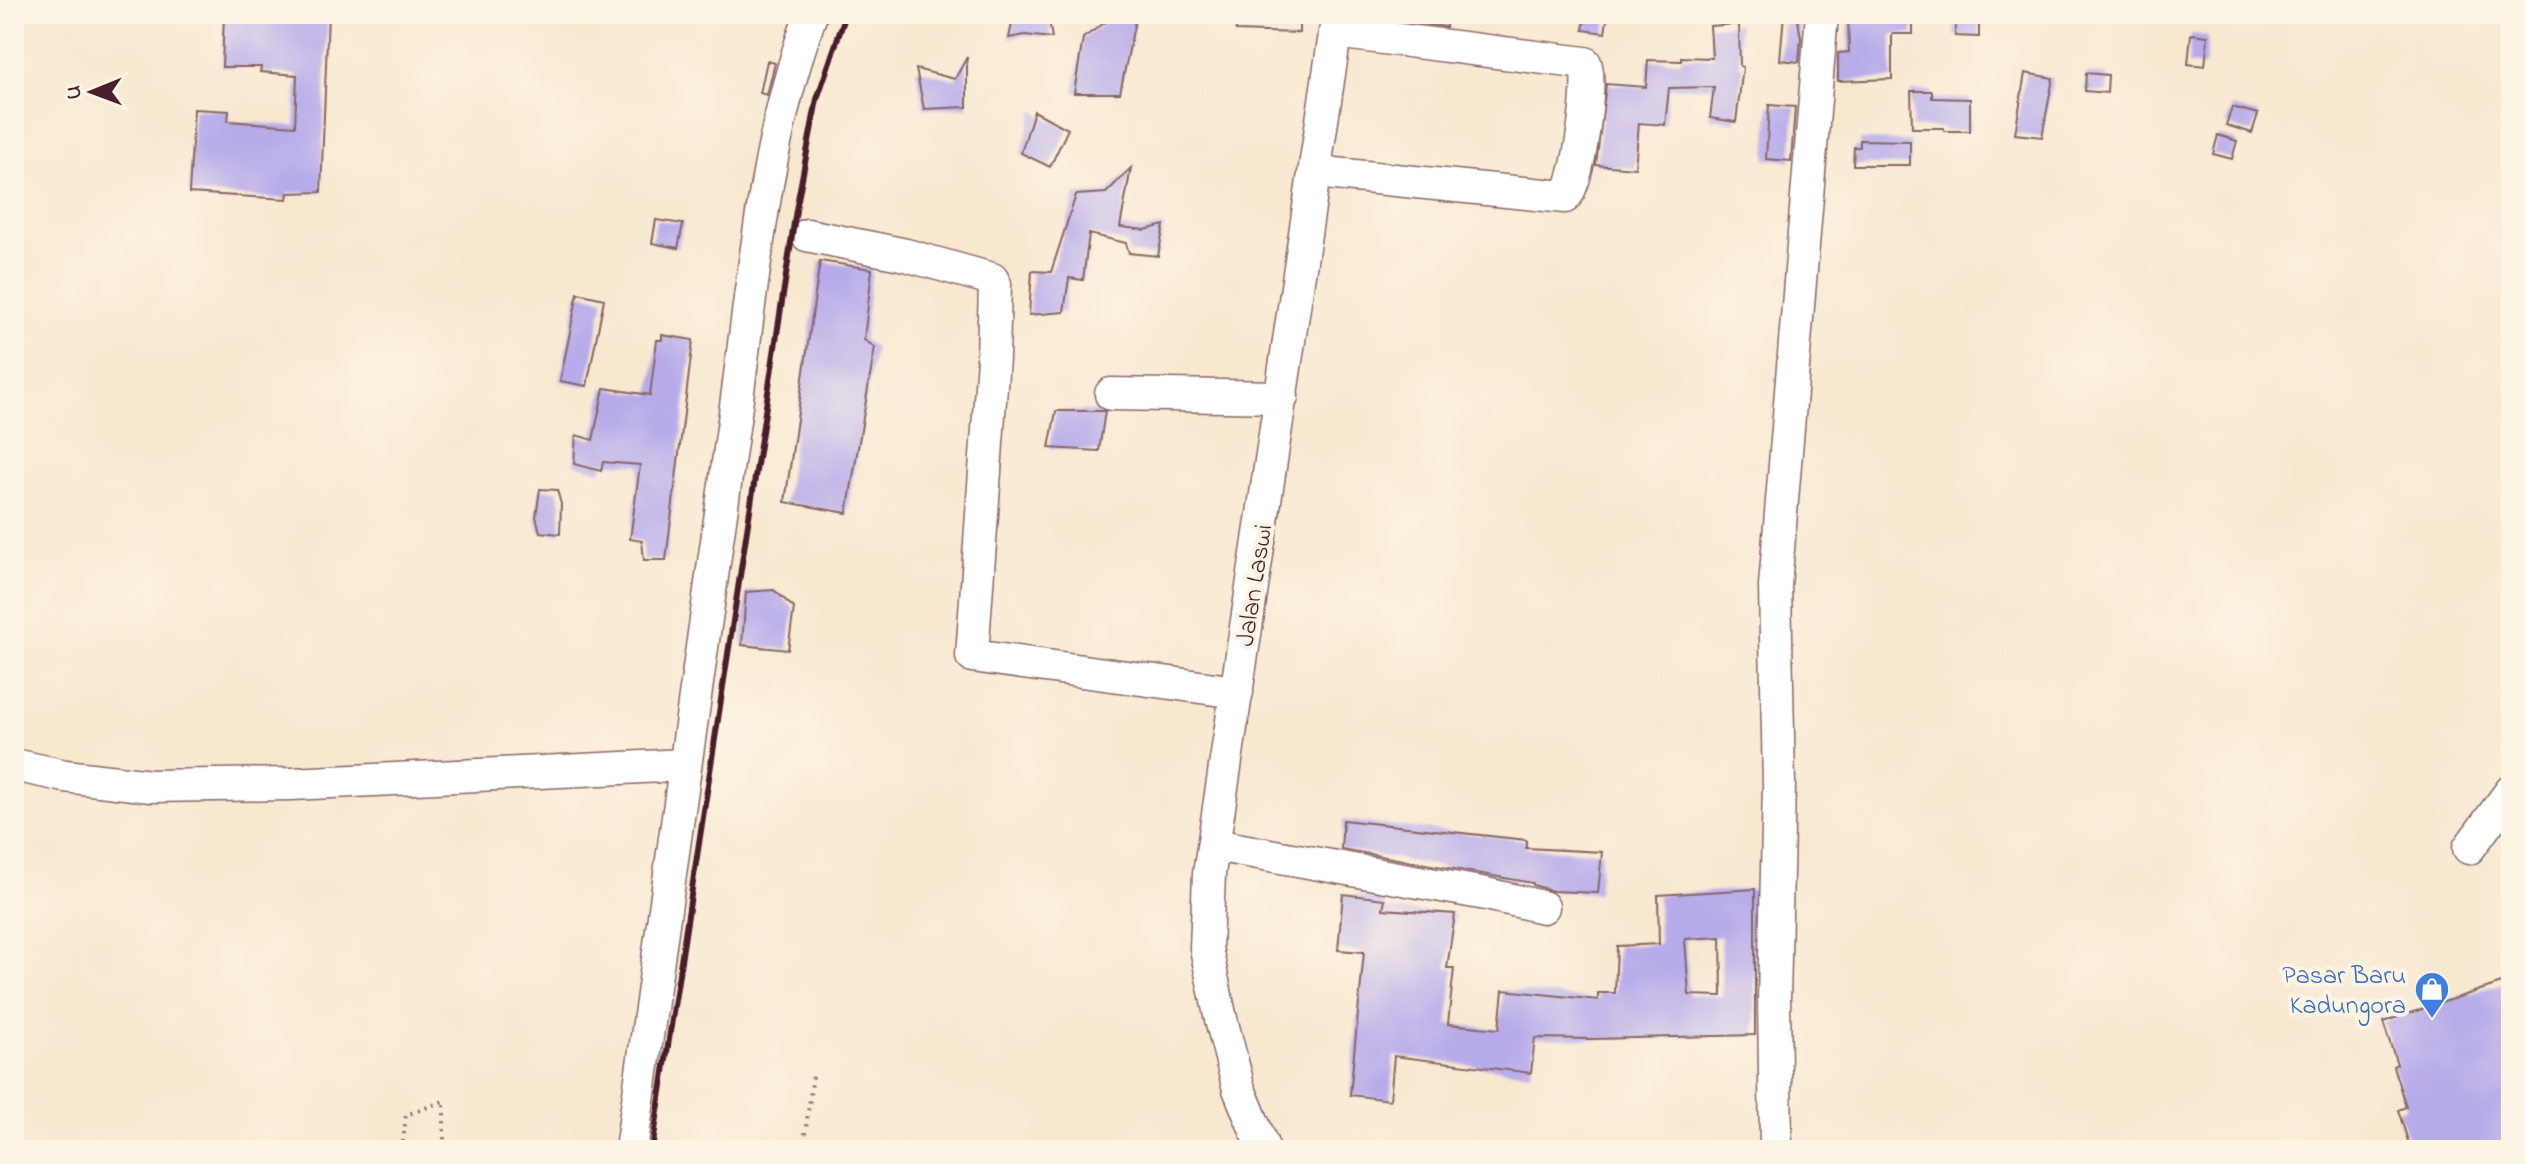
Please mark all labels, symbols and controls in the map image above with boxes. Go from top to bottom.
north arrow [52,52,132,132]
text: U [59,85,91,100]
street label: Jalan Laswi [1228,522,1284,649]
place label: Pasar Baru Kadungora [2282,958,2406,1026]
shop icon: Pasar Baru Kadungora [2413,970,2451,1020]

